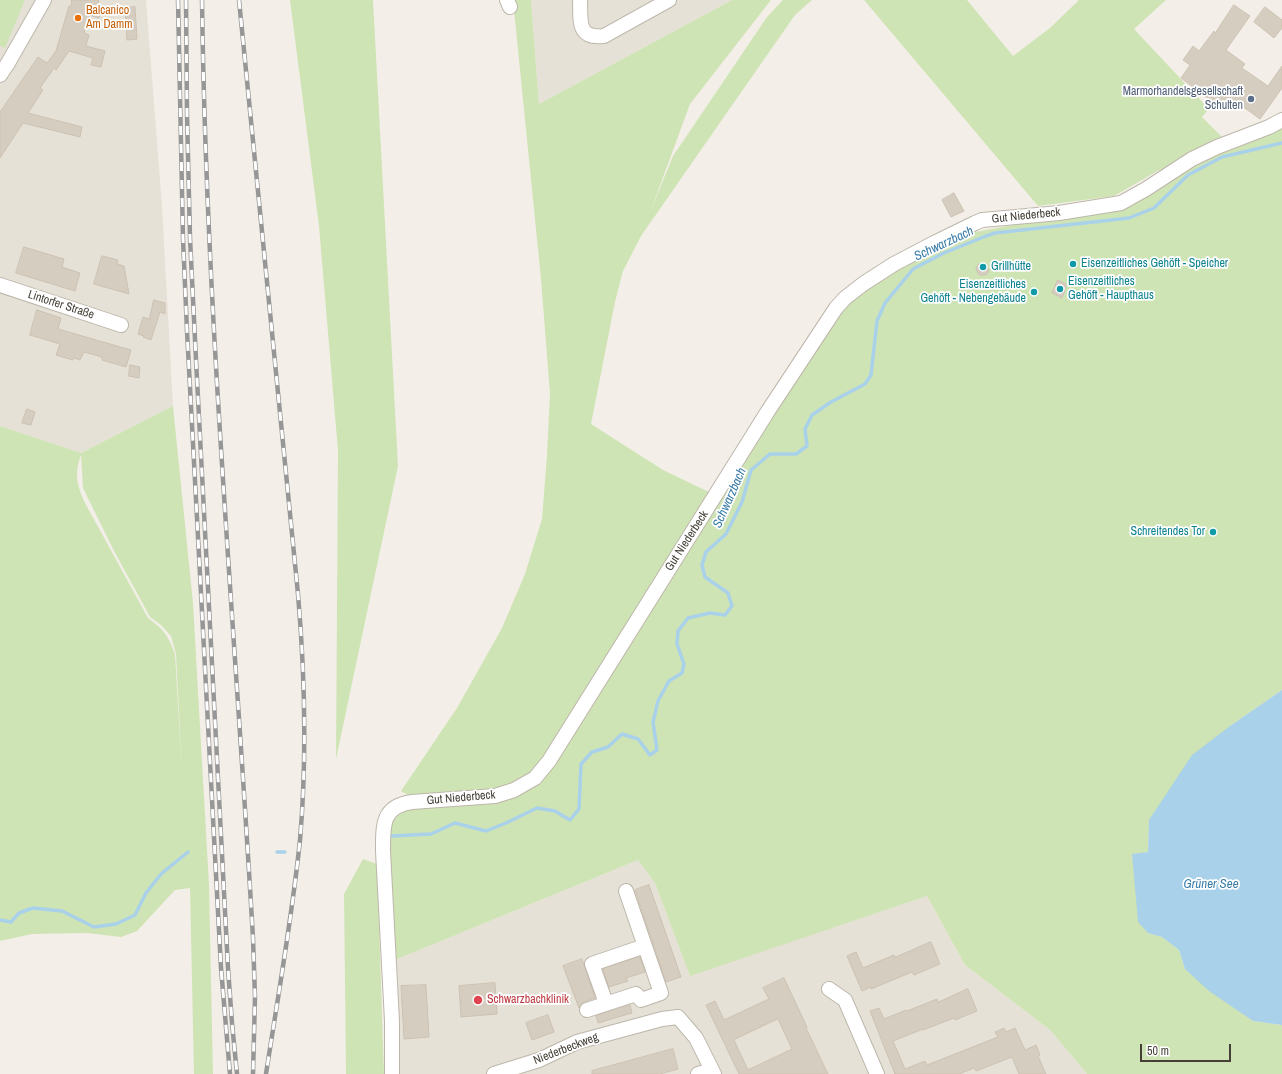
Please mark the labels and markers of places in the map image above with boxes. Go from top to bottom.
place label: Balcanico Am Damm [86,4,132,32]
marker: Balcanico Am Damm [73,13,83,23]
place label: Marmorhandelsgesellschaft Schulten [1123,85,1243,113]
marker: Marmorhandelsgesellschaft Schulten [1246,94,1256,104]
place label: Eisenzeitliches Gehöft - Speicher [1081,257,1228,271]
marker: Eisenzeitliches Gehöft - Speicher [1068,259,1078,269]
place label: Grillhütte [991,260,1031,274]
marker: Grillhütte [978,262,988,272]
place label: Eisenzeitliches Gehöft - Haupthaus [1068,275,1154,303]
place label: Eisenzeitliches Gehöft - Nebengebäude [920,278,1026,306]
marker: Eisenzeitliches Gehöft - Haupthaus [1055,284,1065,294]
marker: Eisenzeitliches Gehöft - Nebengebäude [1029,287,1039,297]
place label: Schreitendes Tor [1131,525,1205,539]
marker: Schreitendes Tor [1208,527,1218,537]
place label: Schwarzbachklinik [487,993,569,1007]
marker: Schwarzbachklinik [472,994,484,1006]

